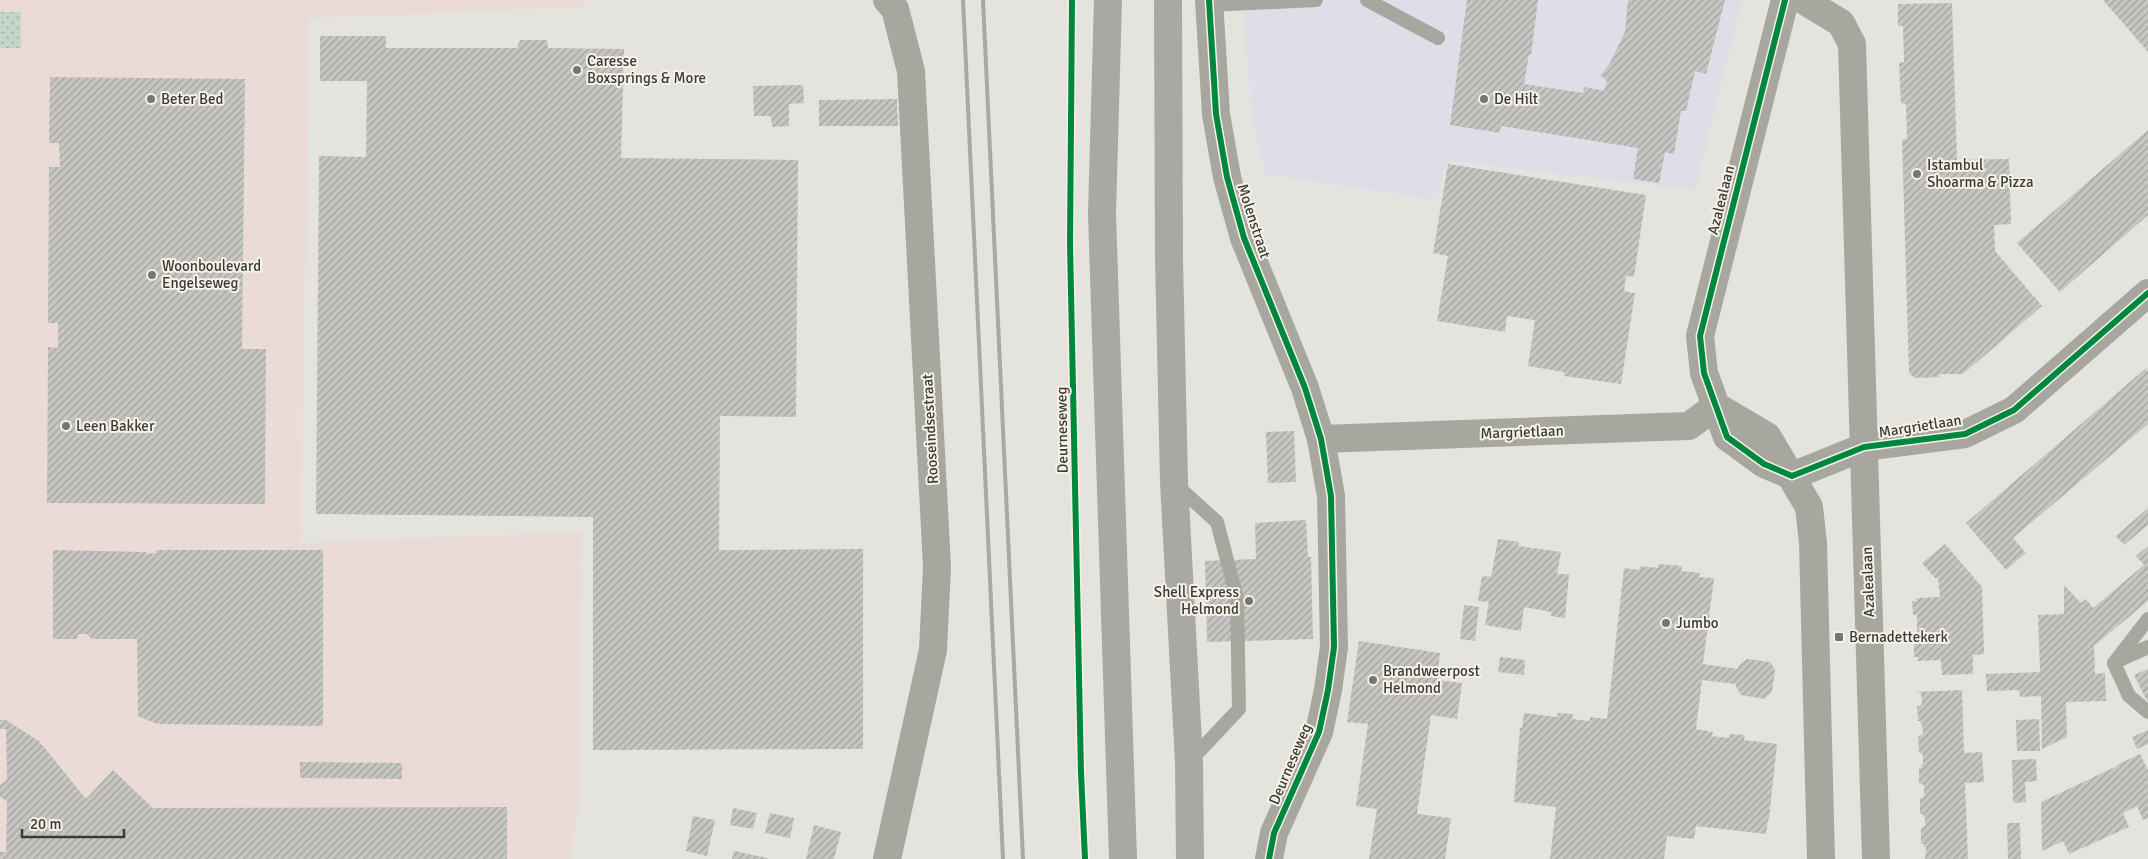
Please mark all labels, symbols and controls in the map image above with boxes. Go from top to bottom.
place label: Caresse Boxsprings & More [587,52,706,87]
marker: Caresse Boxsprings & More [571,64,583,76]
place label: Beter Bed [161,90,224,108]
place label: De Hilt [1494,90,1538,108]
marker: Beter Bed [145,93,157,105]
marker: De Hilt [1478,93,1490,105]
place label: Istambul Shoarma & Pizza [1927,156,2034,191]
street label: Azalealaan [1704,164,1738,236]
marker: Istambul Shoarma & Pizza [1911,168,1923,180]
street label: Molenstraat [1233,181,1275,261]
place label: Woonboulevard Engelseweg [162,257,261,292]
marker: Woonboulevard Engelseweg [146,269,158,281]
street label: Rooseindsestraat [918,373,942,485]
street label: Deurneseweg [1052,386,1072,473]
street label: Margrietlaan [1877,411,1963,441]
place label: Leen Bakker [76,417,155,435]
marker: Leen Bakker [60,420,72,432]
street label: Margrietlaan [1480,422,1564,442]
street label: Azalealaan [1858,546,1878,618]
place label: Shell Express Helmond [1154,583,1239,618]
marker: Shell Express Helmond [1243,595,1255,607]
place label: Jumbo [1676,614,1719,632]
marker: Jumbo [1660,617,1672,629]
place label: Bernadettekerk [1849,628,1948,646]
marker: Bernadettekerk [1833,631,1845,643]
place label: Brandweerpost Helmond [1383,662,1480,697]
marker: Brandweerpost Helmond [1367,674,1379,686]
street label: Deurneseweg [1265,721,1315,807]
scale bar [22,806,125,838]
text: 20 m [30,815,61,833]

